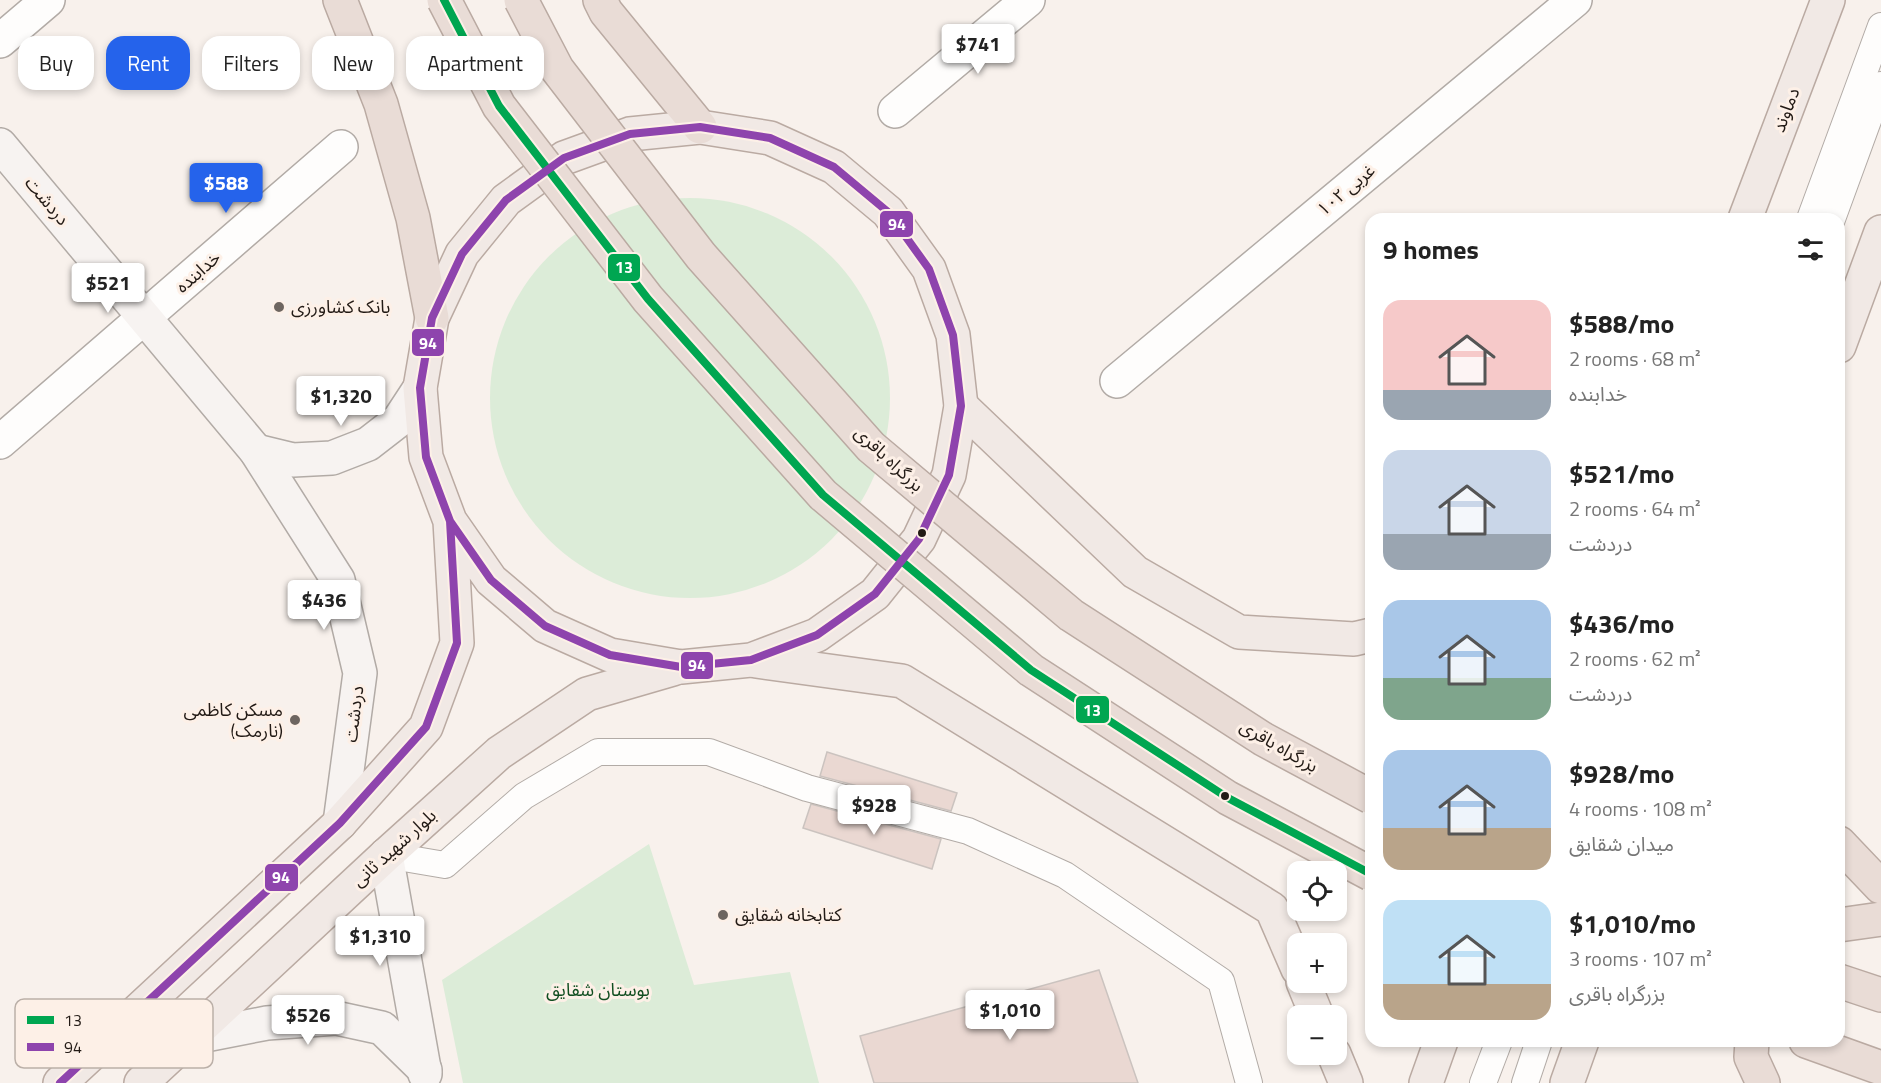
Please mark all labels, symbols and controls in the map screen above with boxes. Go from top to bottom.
pin: $741 [942,24,1014,75]
text: $741 [956,28,1000,59]
chip: Buy [18,36,94,90]
chip: Rent [106,36,190,90]
chip: Filters [202,36,300,90]
chip: New [312,36,394,90]
chip: Apartment [406,36,544,90]
street label: دماوند [1765,84,1806,136]
street label: ۱۰۲ غربی [1311,157,1381,222]
pin: $588 [190,163,262,214]
text: $588 [204,167,248,198]
street label: دردشت [19,170,76,231]
line badge: 94 [879,210,914,238]
text: 94 [888,212,906,236]
text: 9 homes [1383,230,1479,269]
icon: filters [1794,233,1827,266]
street label: خدابنده [169,244,226,299]
line badge: 13 [607,253,641,282]
text: 13 [615,255,633,279]
pin: $521 [72,263,144,314]
text: $521 [86,267,130,298]
place label: بانک کشاورزی [291,293,390,320]
marker: بانک کشاورزی [272,300,286,314]
text: $588/mo [1569,304,1674,343]
icon: home [1431,324,1503,396]
line badge: 94 [411,328,445,357]
text: 94 [419,331,437,355]
text: 2 rooms · 68 m² [1569,343,1701,374]
pin: $1,320 [292,376,390,427]
text: خدابنده [1569,378,1627,409]
text: $1,320 [310,380,372,411]
street label: بزرگراه باقری [849,419,930,498]
text: $521/mo [1569,454,1674,493]
icon: home [1431,474,1503,546]
text: 2 rooms · 64 m² [1569,493,1701,524]
unlabelled marker [916,527,928,539]
text: دردشت [1569,528,1632,559]
pin: $436 [288,580,360,631]
text: $436 [302,584,346,615]
text: $436/mo [1569,604,1674,643]
icon: home [1431,624,1503,696]
text: 2 rooms · 62 m² [1569,643,1701,674]
line badge: 94 [680,651,714,680]
text: 94 [688,653,706,677]
text: دردشت [1569,678,1632,709]
street label: دردشت [337,684,370,744]
line badge: 13 [1075,695,1110,724]
place label: مسکن کاظمی (نارمک) [184,696,283,744]
text: 13 [1083,698,1101,722]
street label: بزرگراه باقری [1235,712,1323,779]
marker: مسکن کاظمی (نارمک) [288,713,302,727]
text: $928/mo [1569,754,1674,793]
icon: home [1431,774,1503,846]
pin: $928 [838,785,910,836]
text: $928 [852,789,896,820]
unlabelled marker [1219,790,1231,802]
text: 4 rooms · 108 m² [1569,793,1712,824]
street label: بلوار شهید ثانی [345,802,442,893]
text: میدان شقایق [1569,828,1674,859]
map controls [1287,861,1347,1065]
button: locate [1287,861,1347,921]
line badge: 94 [264,863,299,892]
text: 94 [272,865,290,889]
place label: کتابخانه شقایق [735,901,842,928]
text: $1,010/mo [1569,904,1696,943]
marker: کتابخانه شقایق [716,908,730,922]
pin: $1,310 [331,916,429,967]
text: $1,310 [349,920,411,951]
icon: home [1431,924,1503,996]
button: + [1287,933,1347,993]
text: 3 rooms · 107 m² [1569,943,1712,974]
park label: بوستان شقایق [546,976,650,1003]
text: بزرگراه باقری [1569,978,1665,1009]
pin: $1,010 [961,990,1059,1041]
text: $1,010 [979,994,1041,1025]
pin: $526 [272,995,344,1046]
legend [15,999,213,1068]
text: $526 [286,999,330,1030]
button: − [1287,1005,1347,1065]
text: 13 [64,1008,82,1032]
text: 94 [64,1035,82,1059]

